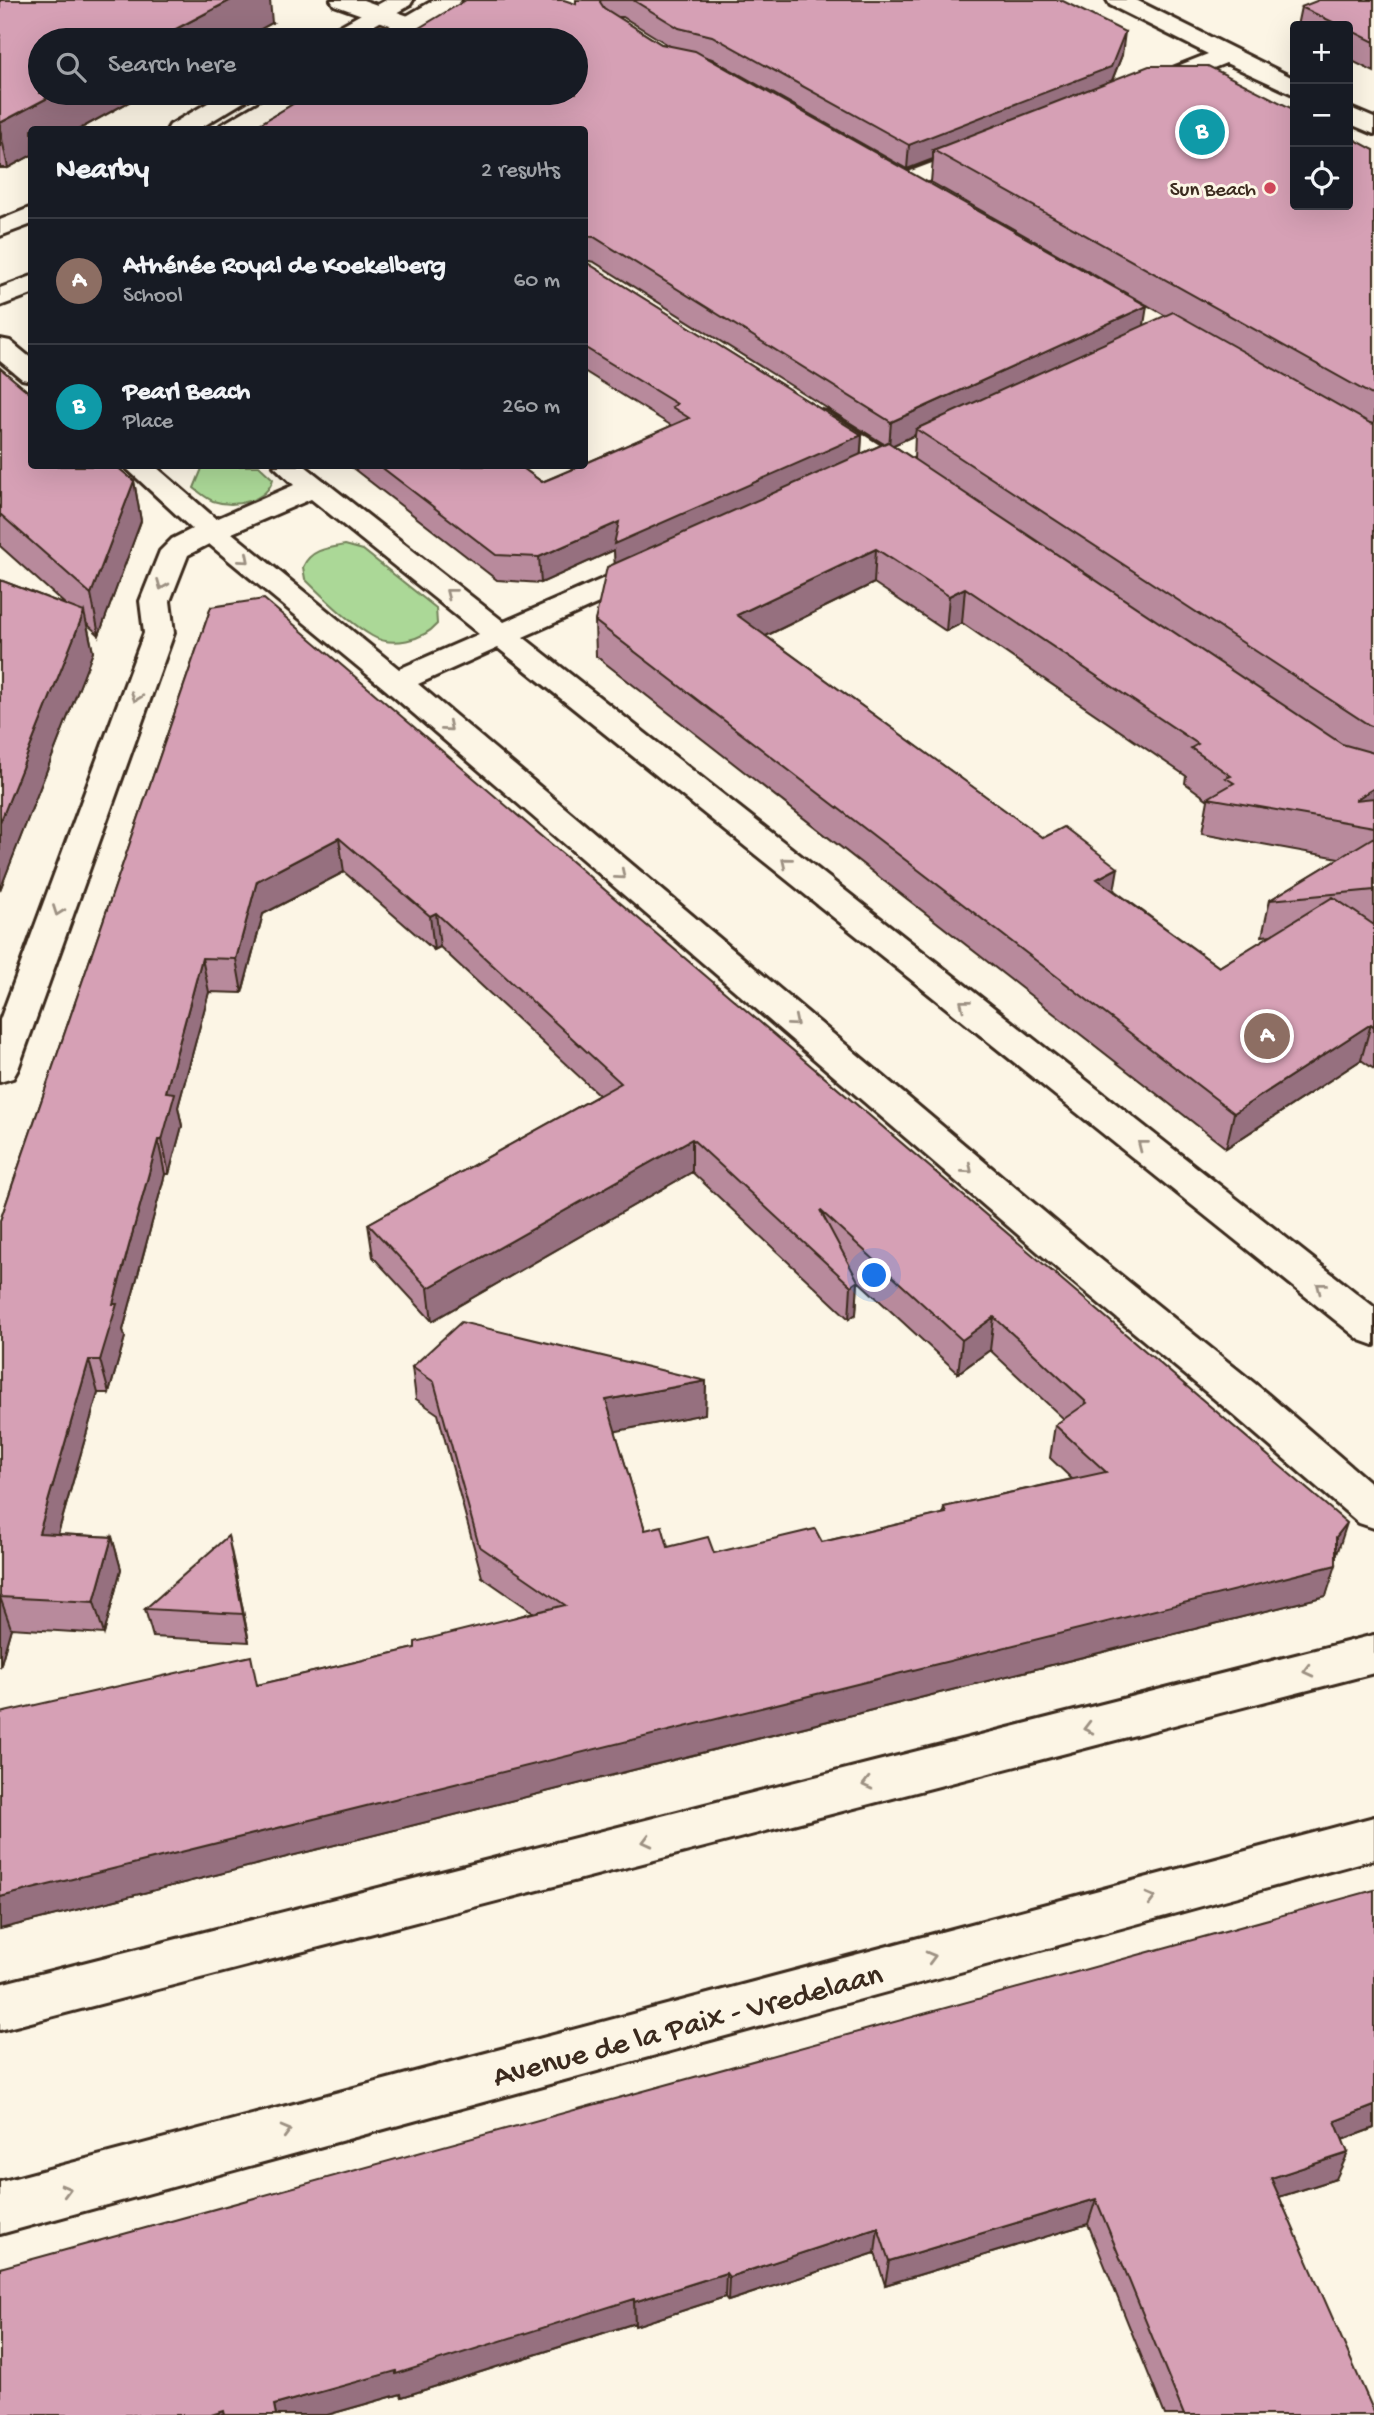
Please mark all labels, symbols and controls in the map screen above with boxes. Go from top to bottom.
map controls [1290,21,1353,210]
button: + [1290,21,1353,84]
search box [28,28,588,105]
icon: search [52,48,90,86]
text: Search here [108,51,236,82]
button: − [1290,84,1353,147]
pin: B [1179,106,1225,158]
button: locate [1290,147,1353,210]
text: Nearby [56,154,149,189]
text: 2 results [481,158,560,185]
place label: Sun Beach [1170,179,1256,204]
marker: Sun Beach [1262,180,1278,196]
text: Athénée Royal de Koekelberg [123,252,446,283]
text: A [72,268,86,295]
text: 60 m [514,268,560,295]
text: School [123,283,183,310]
text: Pearl Beach [123,378,250,409]
text: B [73,394,85,421]
text: 260 m [502,394,560,421]
text: Place [123,409,173,436]
one-way arrow [236,551,249,563]
one-way arrow [156,578,170,590]
one-way arrow [445,589,457,602]
one-way arrow [130,690,144,702]
one-way arrow [439,719,452,731]
one-way arrow [781,858,794,870]
one-way arrow [613,867,626,879]
one-way arrow [52,904,66,916]
one-way arrow [959,1000,971,1013]
pin: A [1244,1010,1290,1062]
one-way arrow [786,1014,799,1026]
one-way arrow [1137,1141,1150,1154]
one-way arrow [959,1161,972,1173]
your location [857,1258,891,1292]
one-way arrow [1316,1282,1328,1295]
one-way arrow [1302,1663,1314,1677]
one-way arrow [1082,1720,1094,1734]
one-way arrow [861,1776,873,1790]
one-way arrow [641,1833,653,1847]
one-way arrow [1145,1892,1157,1907]
one-way arrow [925,1951,937,1966]
street label: Avenue de la Paix - Vredelaan [489,1957,887,2098]
one-way arrow [279,2125,291,2139]
one-way arrow [60,2184,72,2198]

